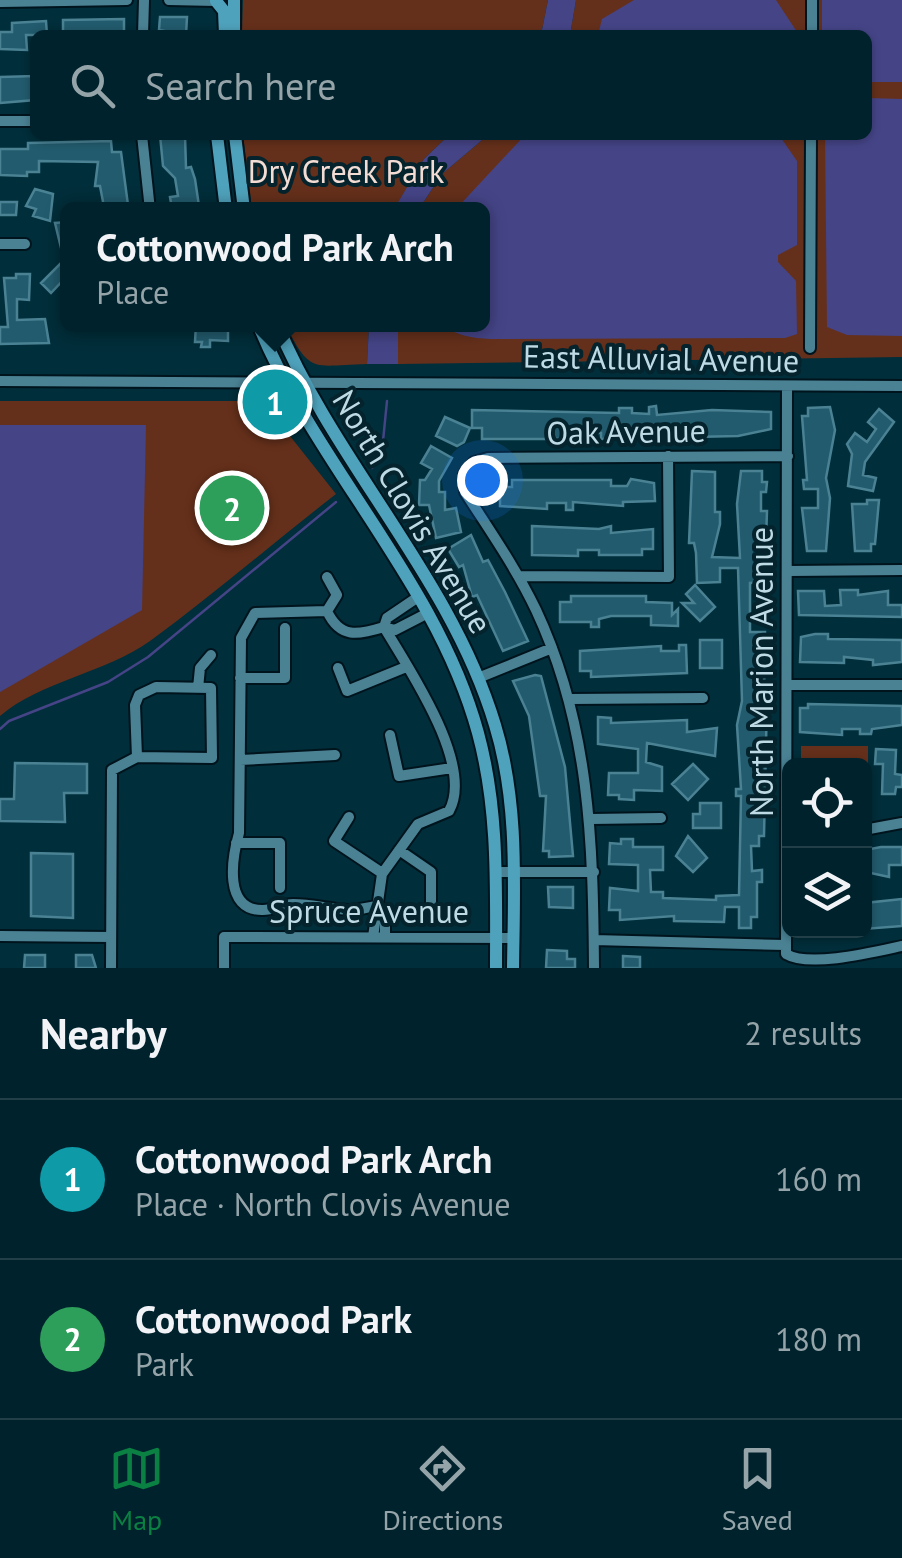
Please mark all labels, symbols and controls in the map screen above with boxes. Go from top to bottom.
search box [30,30,872,140]
icon: search [65,58,120,113]
text: Search here [145,61,337,110]
park label: Dry Creek Park [248,150,445,192]
popup [60,202,490,332]
text: Cottonwood Park Arch [96,222,454,271]
text: Place [96,271,169,313]
street label: East Alluvial Avenue [523,335,799,381]
pin: 1 [242,364,308,440]
street label: North Clovis Avenue [324,382,502,641]
street label: Oak Avenue [546,409,706,453]
your location [457,455,508,506]
pin: 2 [200,470,264,546]
street label: North Marion Avenue [740,527,782,817]
map controls [782,758,872,938]
button: locate [782,758,872,848]
button: layers [782,848,872,938]
street label: Spruce Avenue [269,890,469,932]
text: Nearby [40,1006,167,1061]
text: 2 results [744,1012,862,1054]
text: Cottonwood Park Arch [135,1134,492,1183]
text: 1 [63,1158,82,1200]
text: 160 m [775,1158,862,1200]
text: Place · North Clovis Avenue [135,1183,510,1225]
text: Cottonwood Park [135,1294,412,1343]
text: 2 [63,1318,82,1360]
text: 180 m [775,1318,862,1360]
text: Park [135,1343,194,1385]
tab: Map [109,1441,164,1538]
tab: Directions [382,1441,503,1538]
tab: Saved [722,1441,793,1538]

